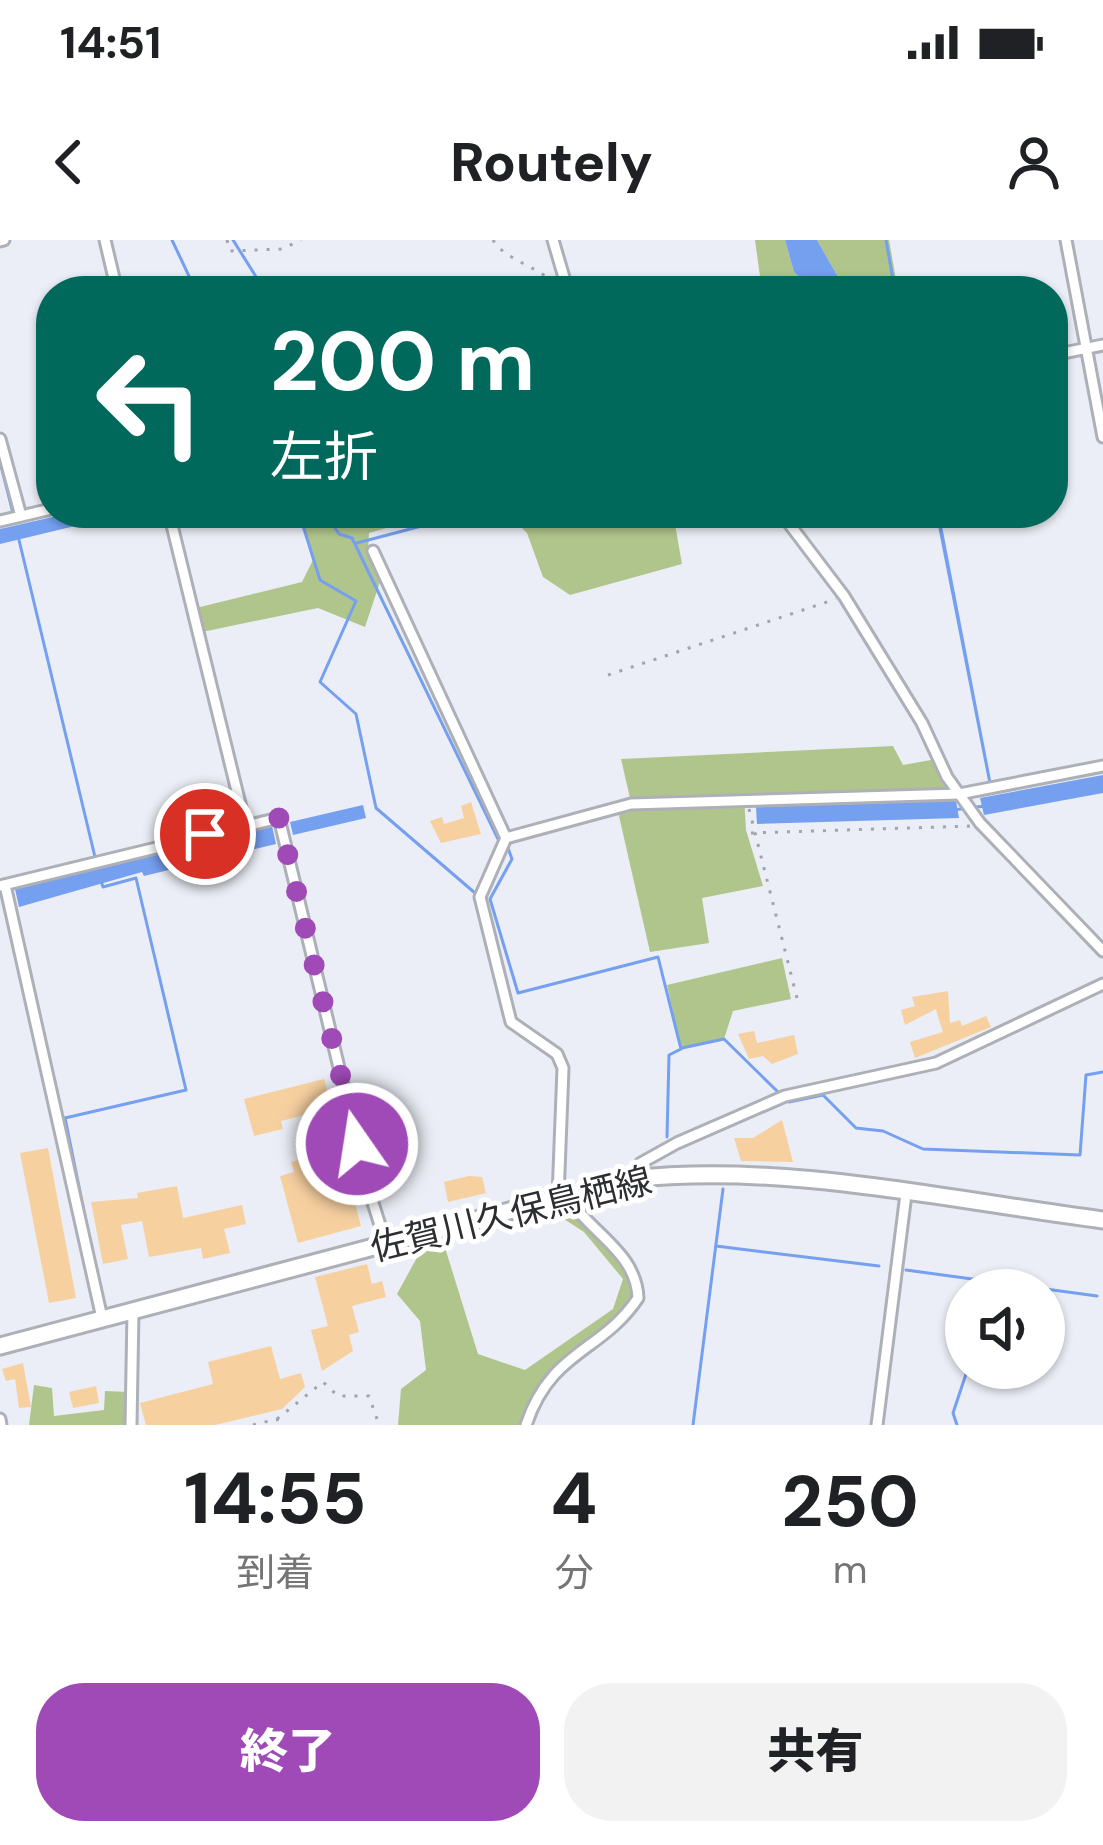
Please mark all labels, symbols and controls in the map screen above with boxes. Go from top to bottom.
text: 14:51 [60,13,161,72]
text: Routely [450,127,653,198]
icon: back [36,129,102,195]
icon: person [1001,129,1067,195]
text: 200 m [270,307,535,416]
icon: left [72,324,228,480]
text: 左折 [270,422,378,493]
pin [154,783,256,885]
icon: arrive [172,801,238,867]
position arrow [294,1081,420,1207]
street label: 佐賀川久保鳥栖線 [366,1156,656,1272]
map controls [945,1269,1065,1389]
button: sound [945,1269,1065,1389]
text: 14:55 [184,1452,366,1545]
text: 4 [550,1452,598,1545]
text: 250 [782,1455,919,1548]
text: m [833,1544,868,1595]
text: 到着 [236,1547,314,1598]
text: 分 [554,1547,593,1598]
button: 終了 [36,1683,540,1821]
button: 共有 [564,1683,1067,1821]

